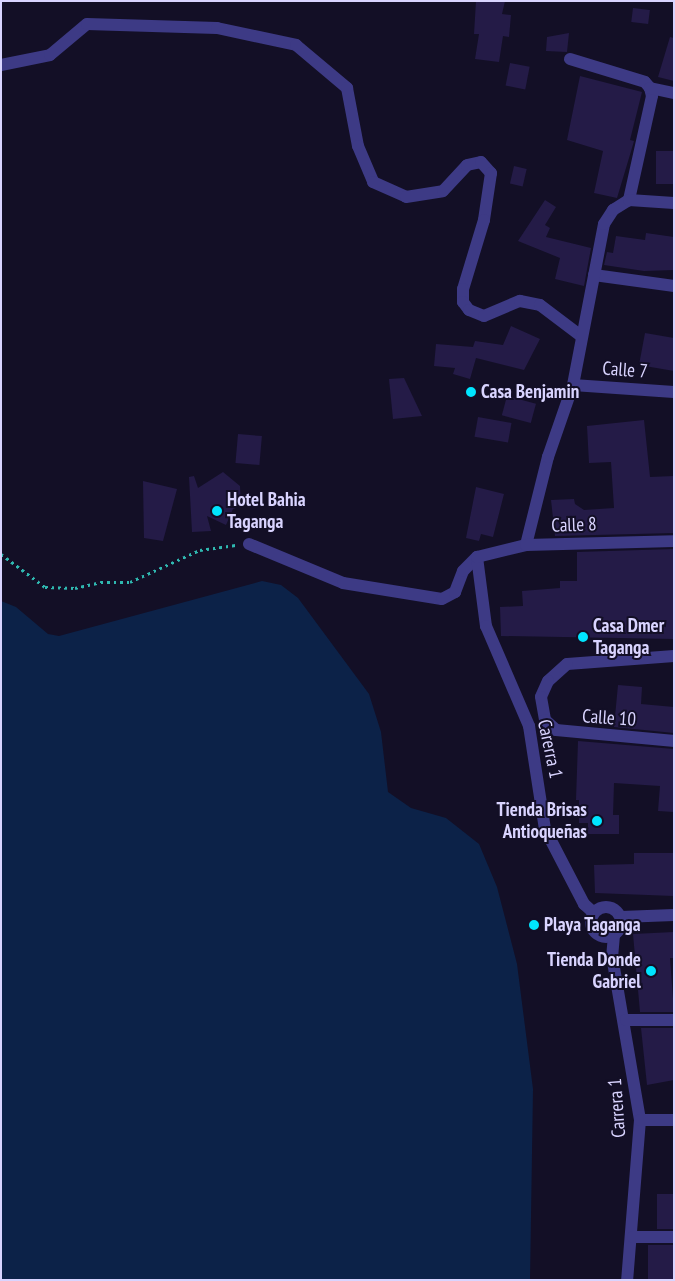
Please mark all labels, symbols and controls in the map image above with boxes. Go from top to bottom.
street label: Calle 7 [602,357,648,383]
place label: Casa Benjamin [481,381,579,403]
marker: Casa Benjamin [465,386,477,398]
place label: Hotel Bahia Taganga [227,489,306,533]
marker: Hotel Bahia Taganga [211,505,223,517]
street label: Calle 8 [551,513,597,537]
place label: Casa Dmer Taganga [593,615,664,659]
marker: Casa Dmer Taganga [577,631,589,643]
street label: Calle 10 [581,705,637,731]
street label: Carerra 1 [533,717,567,781]
place label: Tienda Brisas Antioqueñas [497,799,587,843]
marker: Tienda Brisas Antioqueñas [591,815,603,827]
place label: Playa Taganga [544,914,641,936]
marker: Playa Taganga [528,919,540,931]
place label: Tienda Donde Gabriel [547,949,641,993]
marker: Tienda Donde Gabriel [645,965,657,977]
street label: Carrera 1 [604,1077,630,1139]

